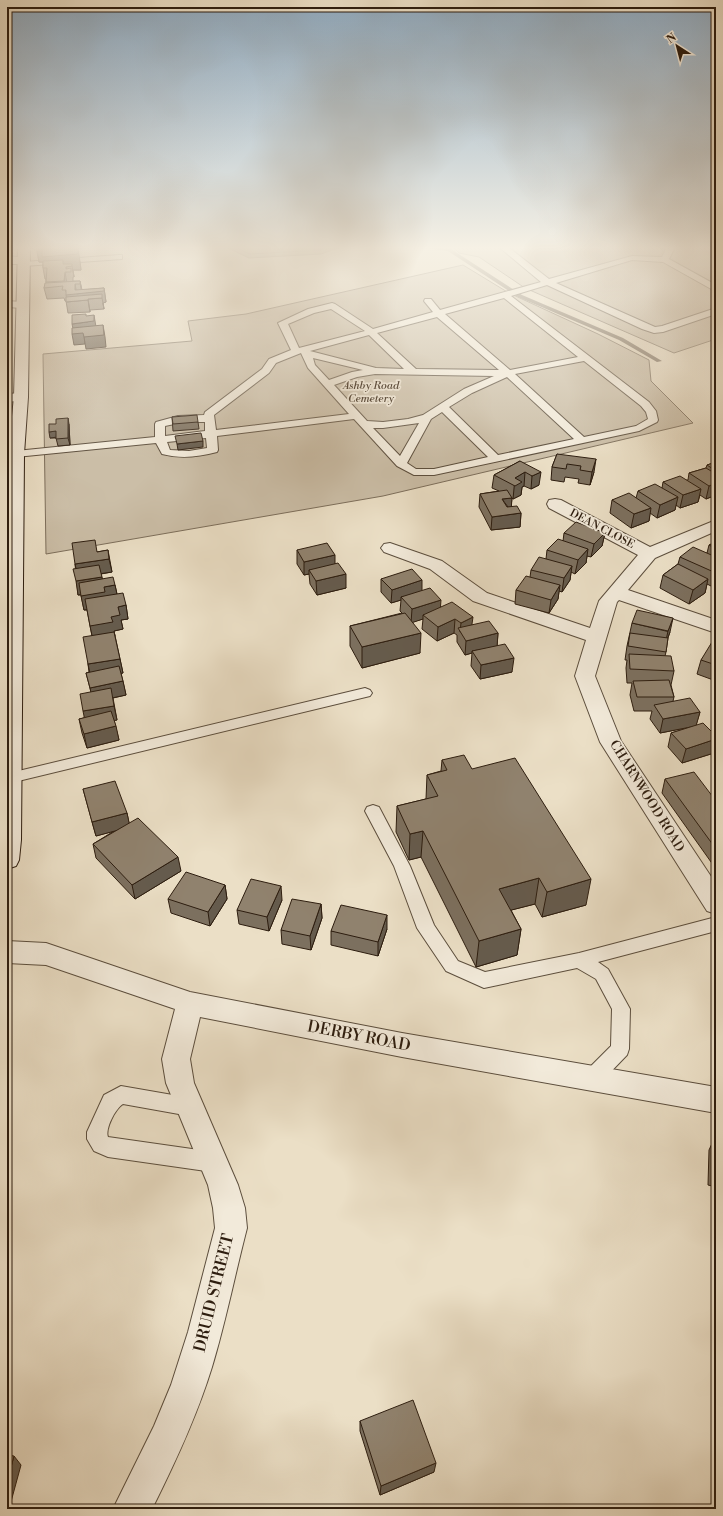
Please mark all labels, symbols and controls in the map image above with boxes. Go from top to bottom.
north arrow [657,26,697,66]
text: N [664,30,680,47]
park label: Ashby Road Cemetery [342,379,400,406]
street label: DEAN CLOSE [567,506,637,552]
street label: CHARNWOOD ROAD [606,737,688,855]
street label: DERBY ROAD [306,1016,412,1056]
street label: DRUID STREET [190,1232,238,1354]

